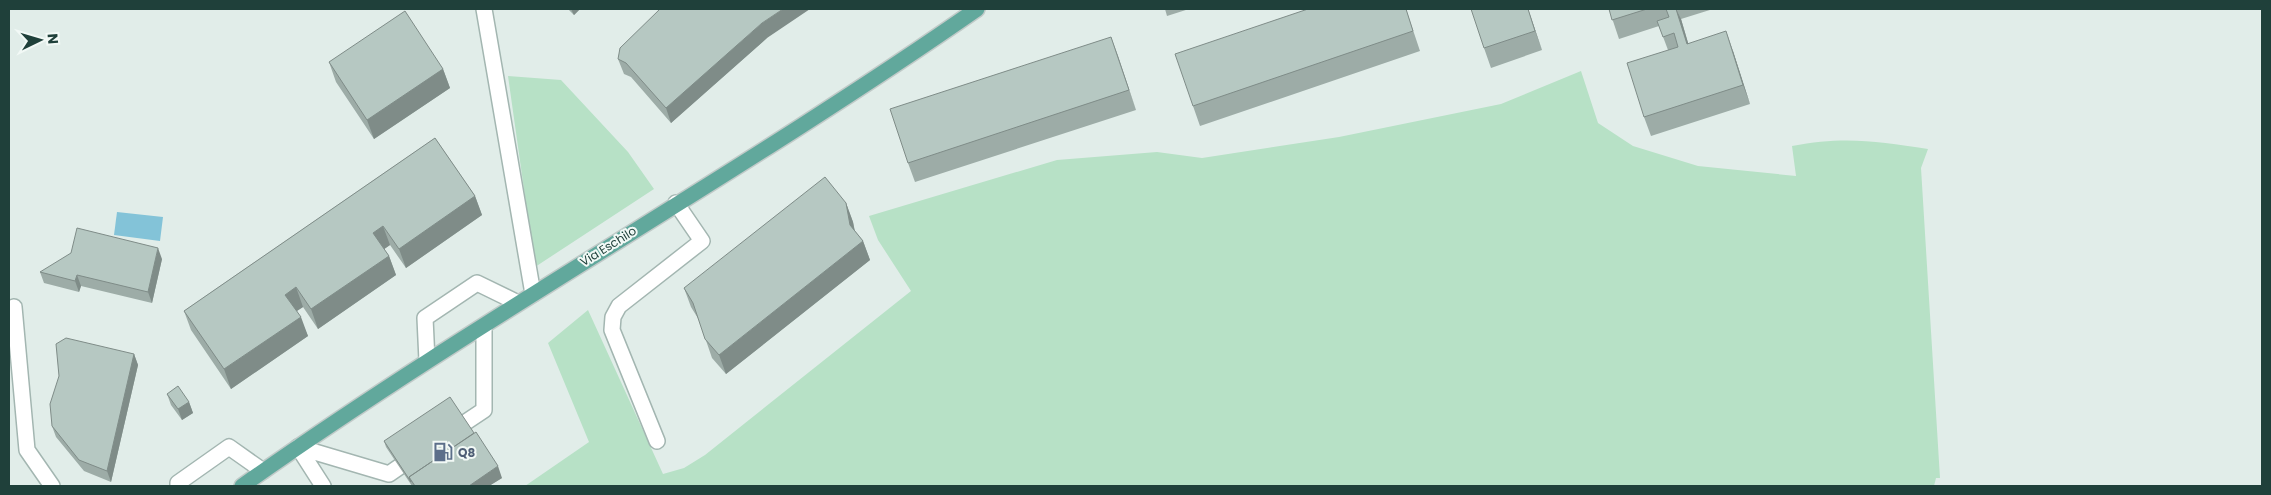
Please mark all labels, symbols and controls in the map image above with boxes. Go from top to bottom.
north arrow [15,15,65,65]
text: N [43,33,63,45]
street label: Via Eschilo [577,222,640,270]
fuel station icon: Q8 [432,441,454,463]
place label: Q8 [458,444,475,461]

